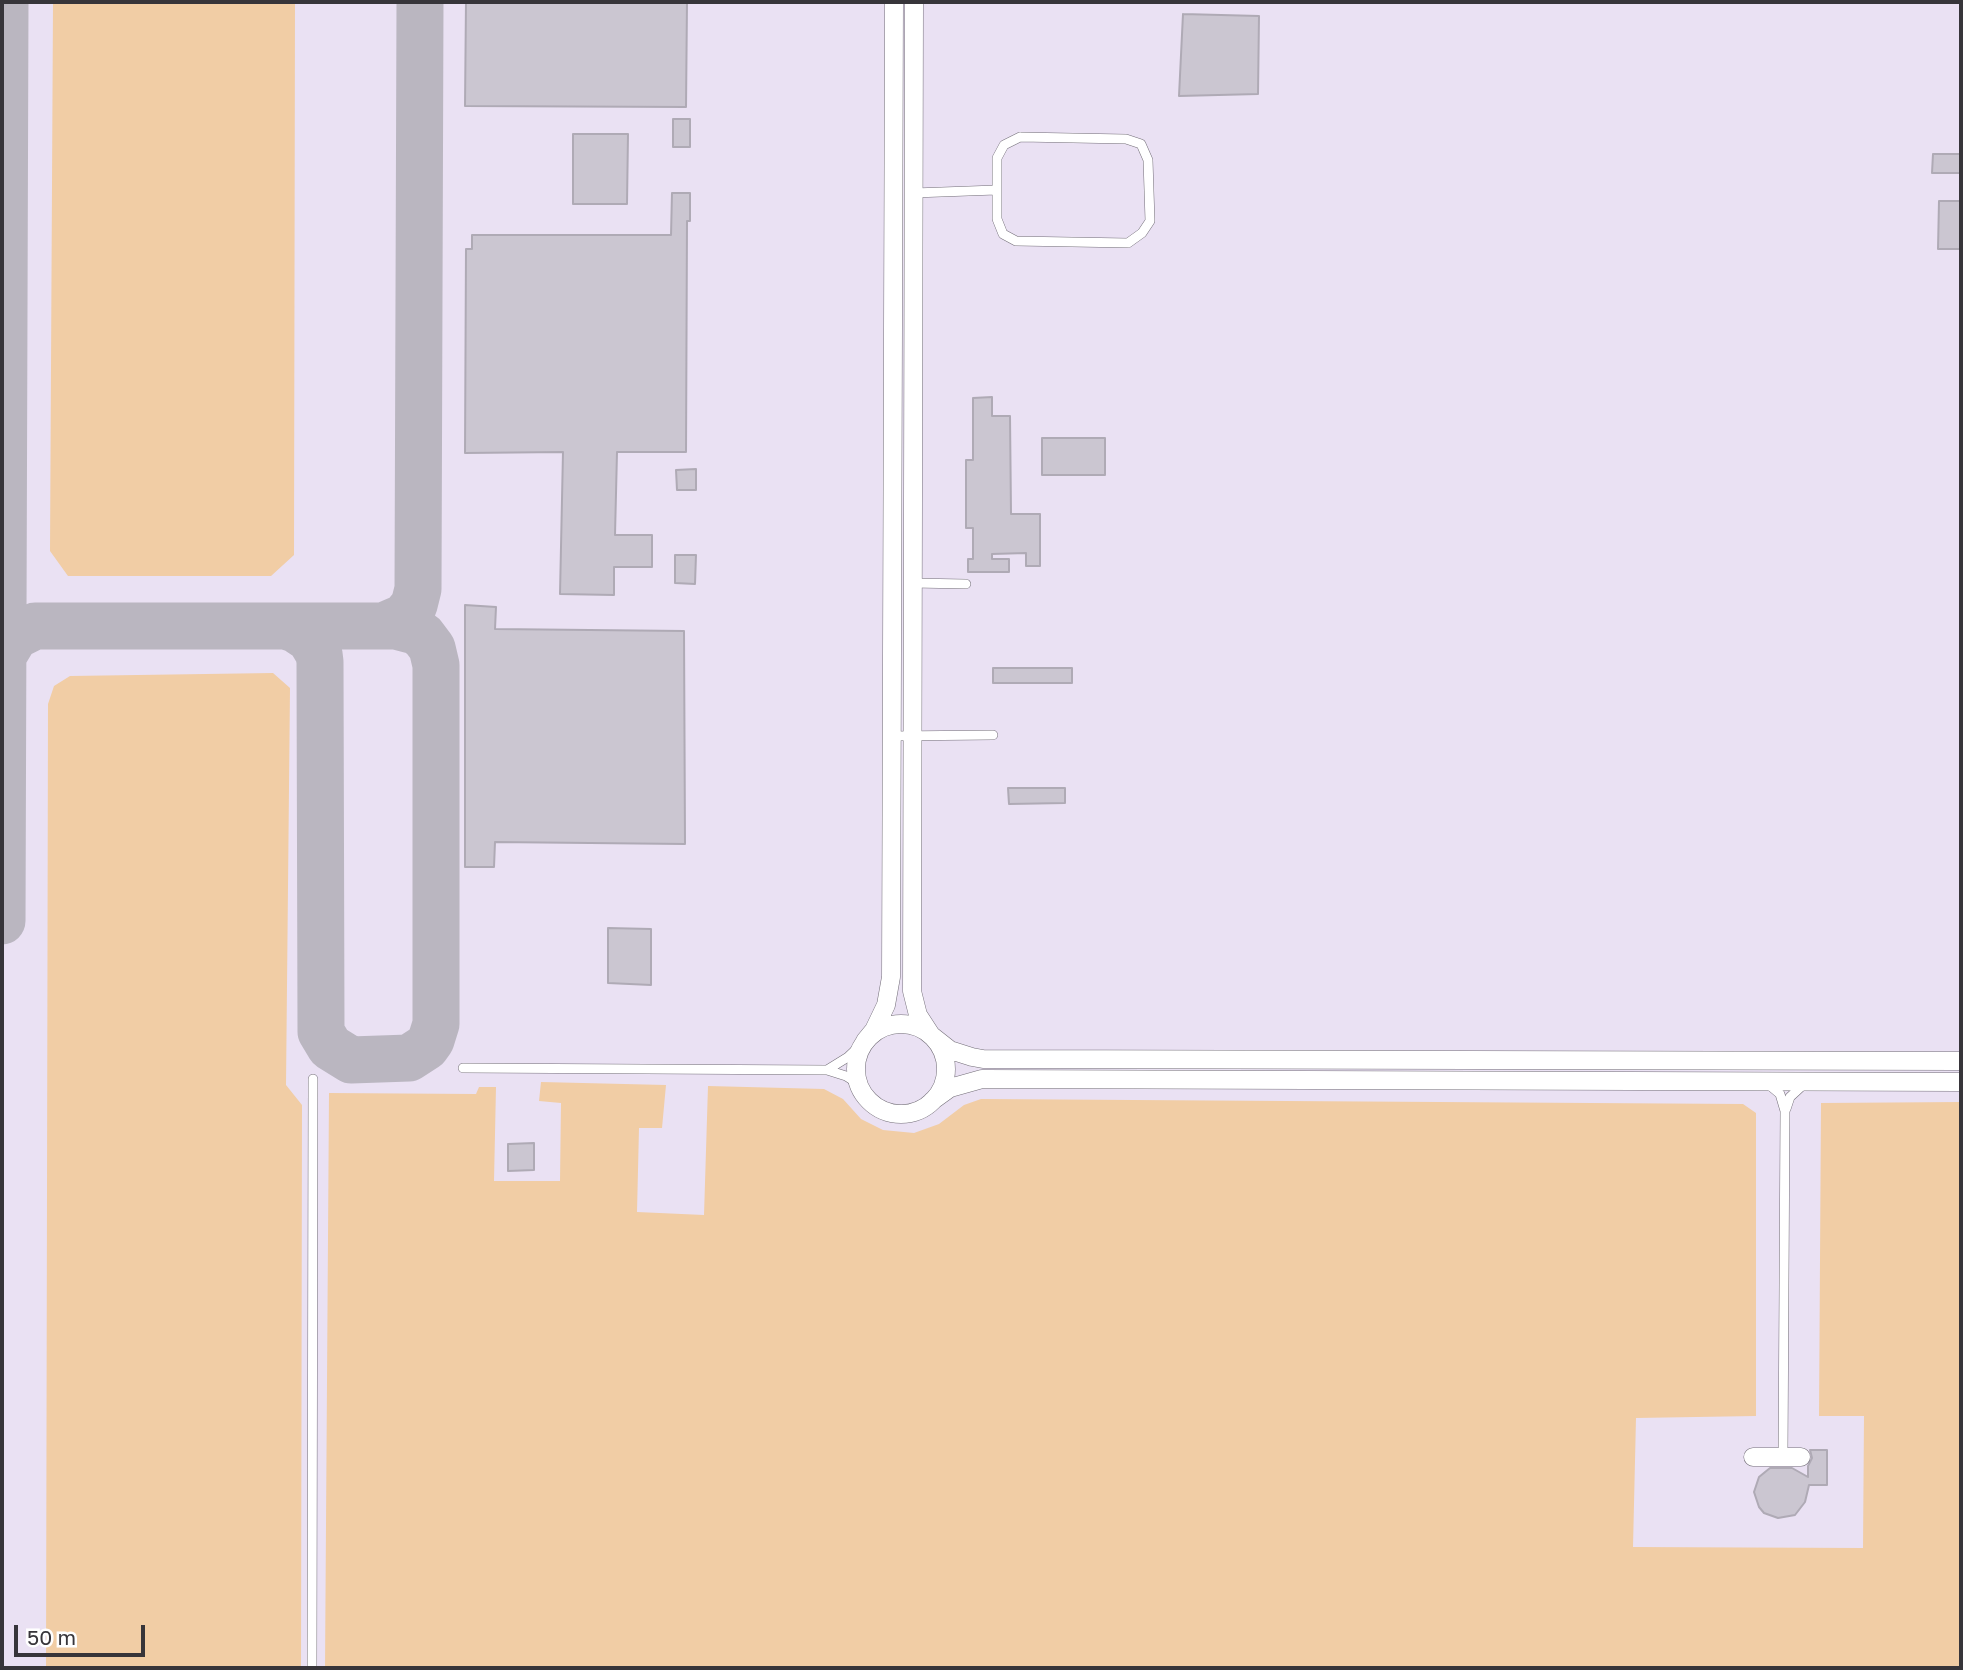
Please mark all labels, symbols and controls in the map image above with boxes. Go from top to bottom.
scale bar [18,1610,149,1654]
text: 50 m [27,1624,76,1650]

